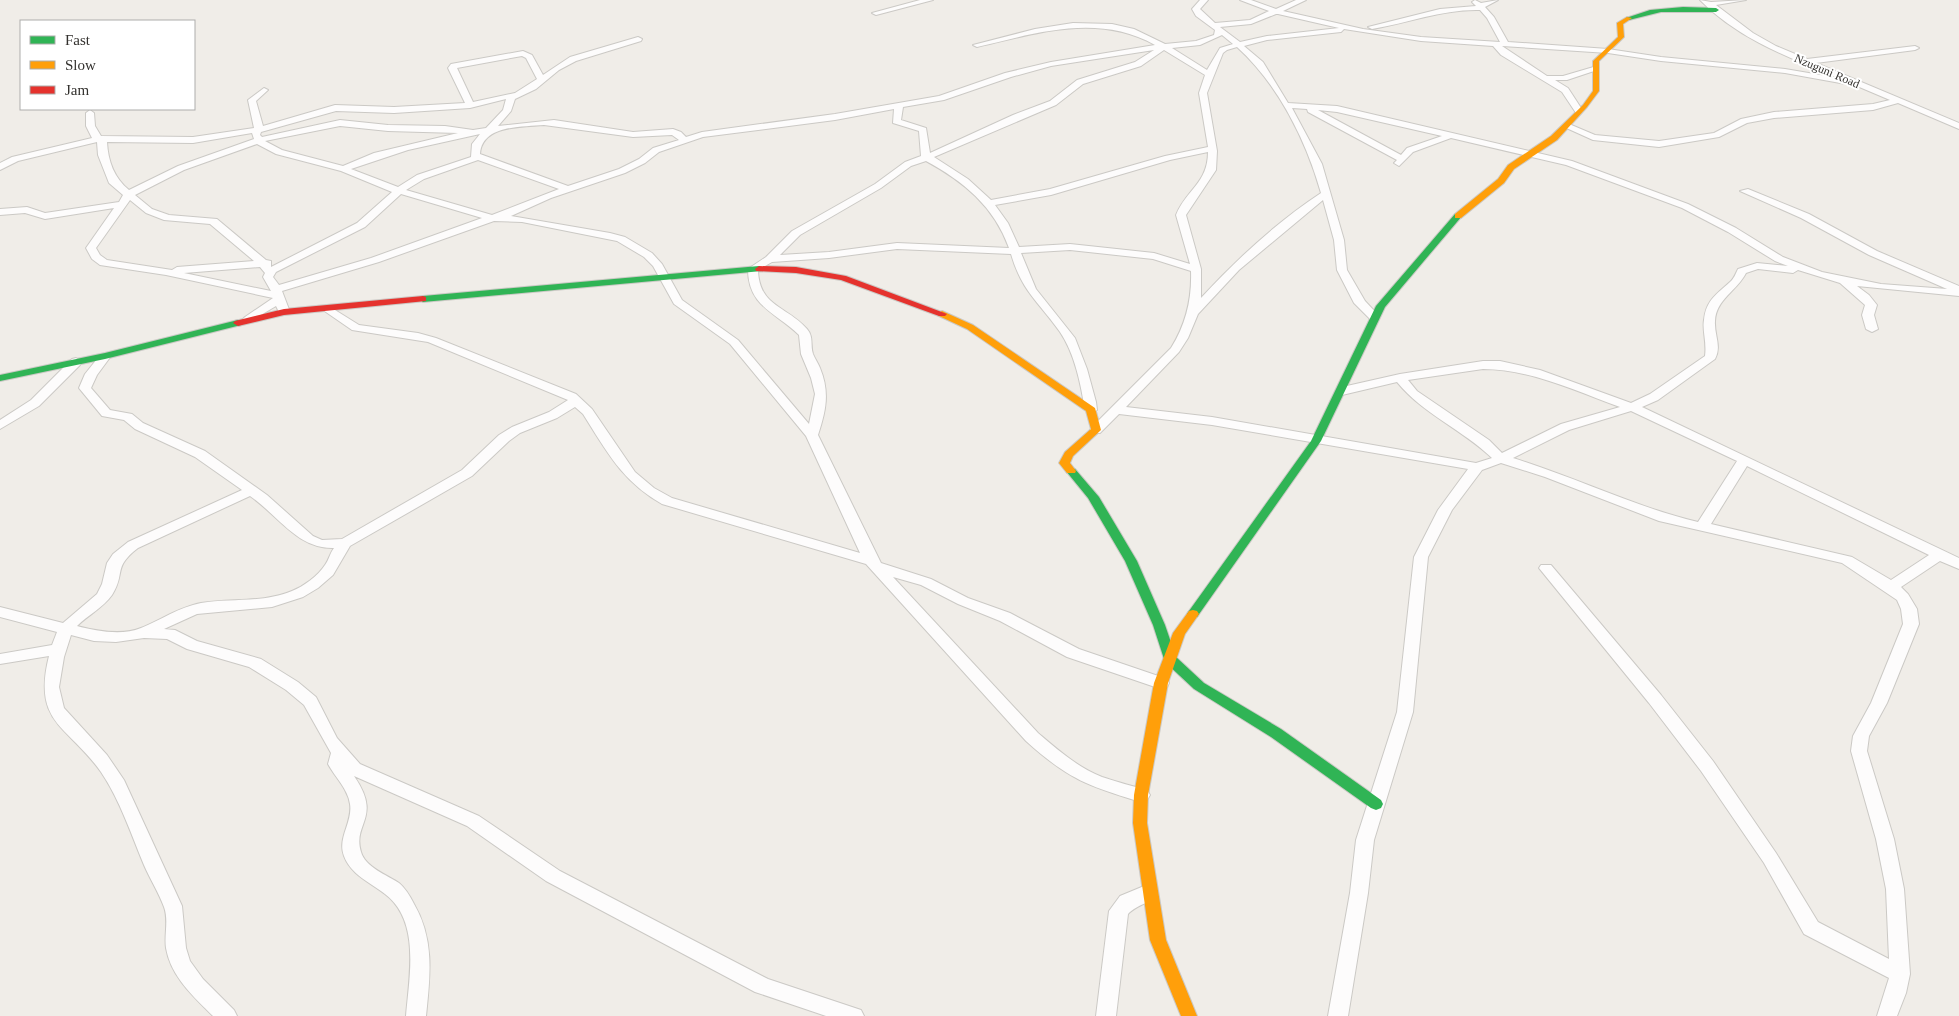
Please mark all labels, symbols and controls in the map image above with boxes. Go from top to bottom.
legend [20,20,195,110]
text: Fast [65,32,91,48]
street label: Nzuguni Road [1792,51,1862,91]
text: Slow [65,57,96,73]
text: Jam [65,82,89,98]

